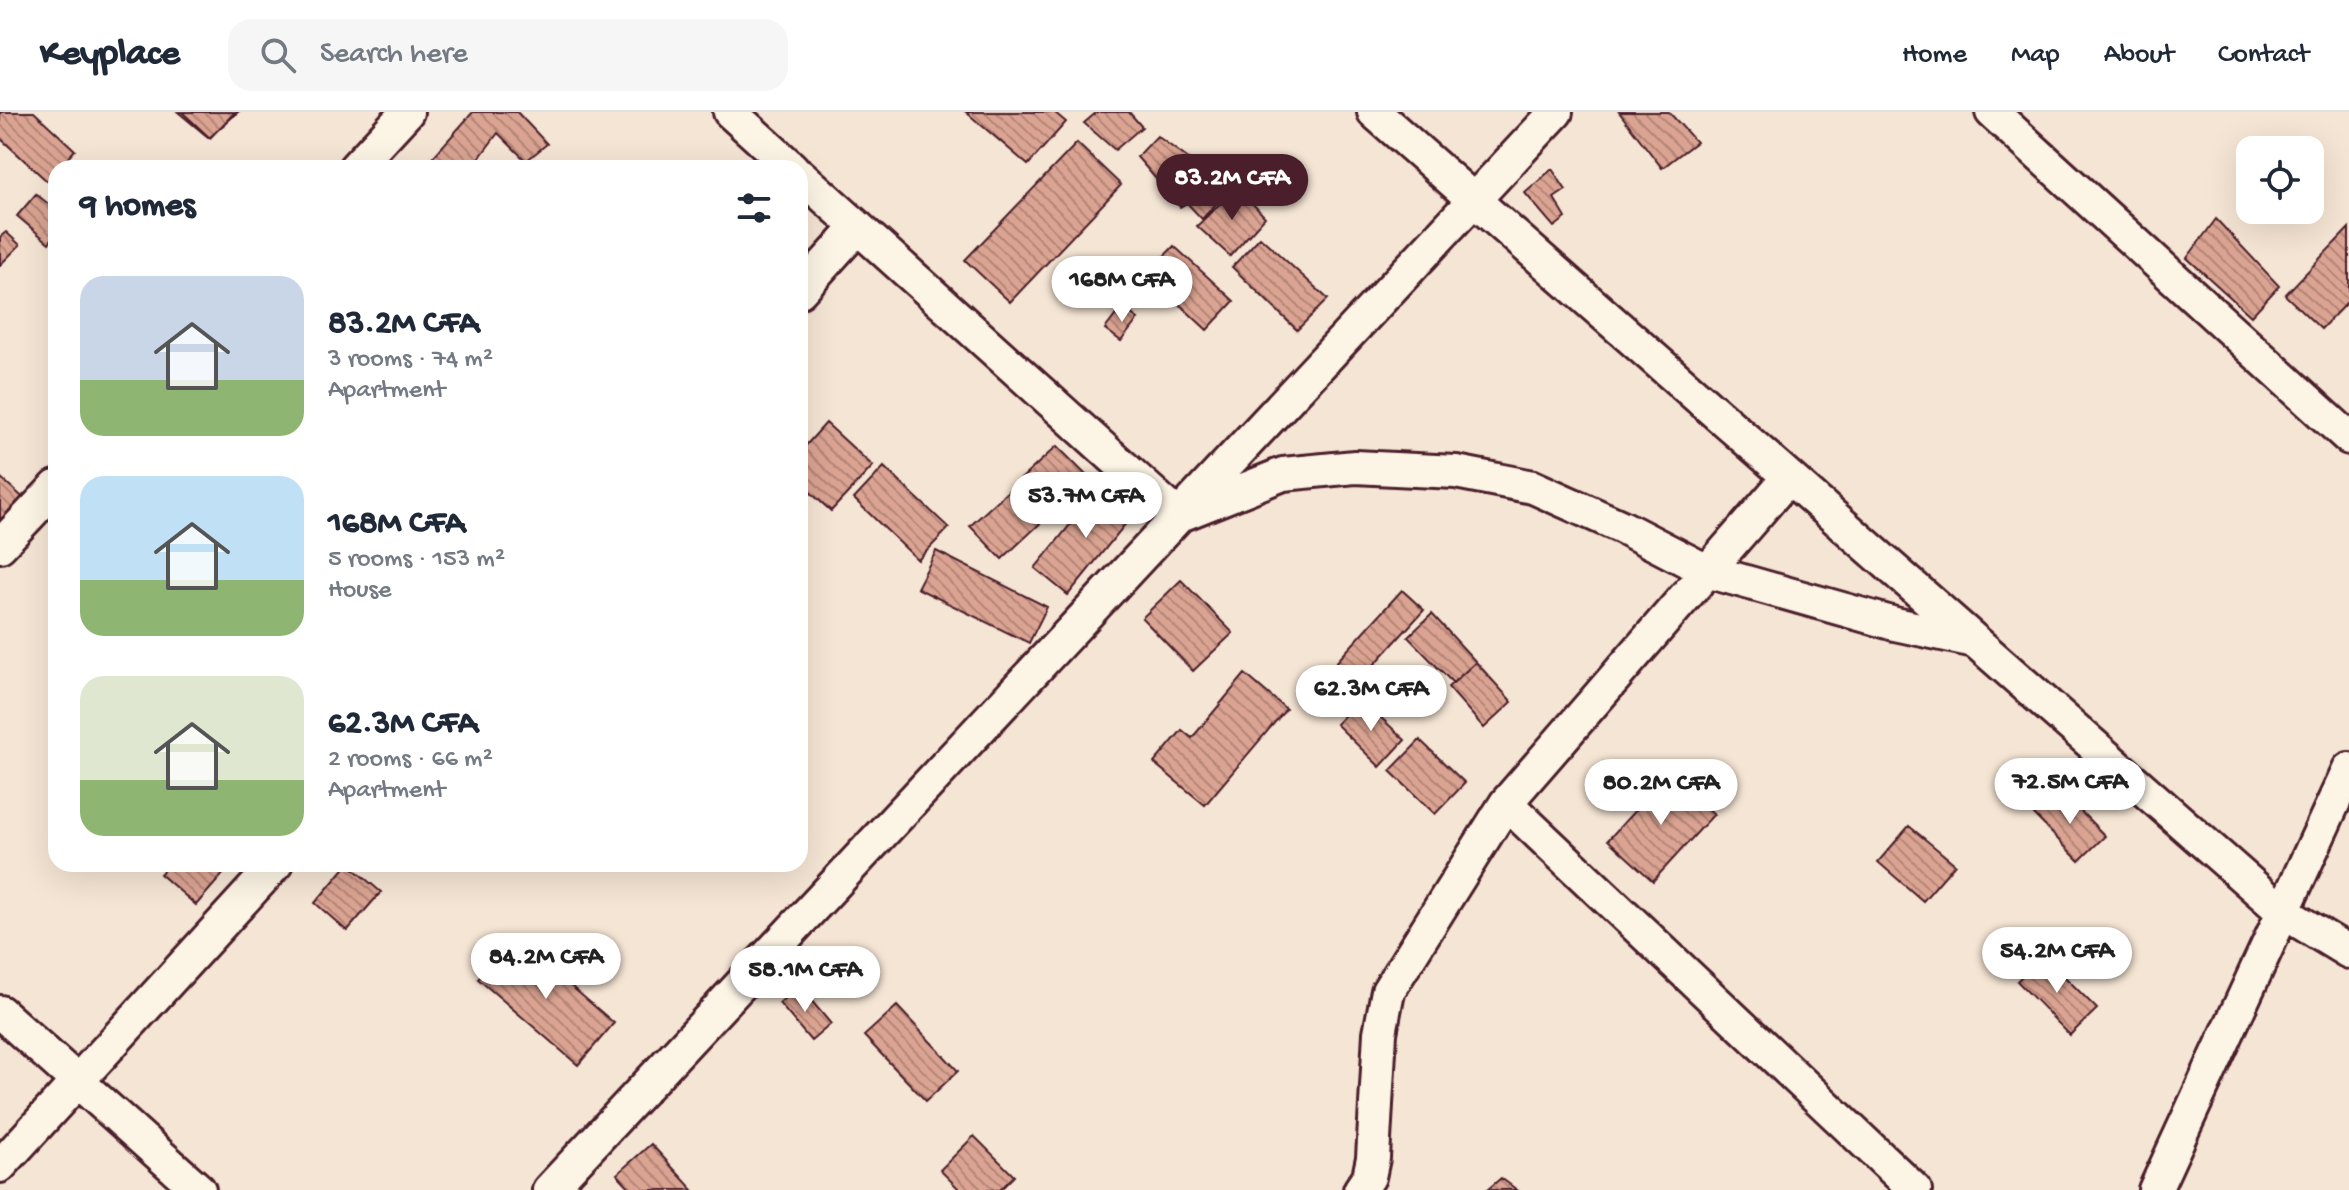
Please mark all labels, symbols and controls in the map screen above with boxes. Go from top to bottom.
search box [228,19,788,91]
text: Keyplace [40,33,180,77]
icon: search [256,33,300,77]
text: Search here [320,38,468,73]
text: Home [1902,39,1967,72]
text: Map [2011,39,2060,72]
text: About [2104,39,2174,72]
text: Contact [2218,39,2309,72]
map controls [2236,136,2324,224]
button: locate [2236,136,2324,224]
pin: 83.2M CFA [1140,154,1324,222]
text: 83.2M CFA [1174,164,1290,195]
icon: filters [732,186,776,230]
text: 9 homes [80,188,195,228]
pin: 168M CFA [1039,256,1205,324]
text: 168M CFA [1070,266,1174,297]
text: 83.2M CFA [328,305,479,345]
icon: home [144,308,240,404]
text: 3 rooms · 74 m² [328,345,493,376]
text: Apartment [328,376,445,407]
pin: 53.7M CFA [994,472,1178,540]
text: 53.7M CFA [1028,482,1144,513]
text: 168M CFA [328,505,465,545]
icon: home [144,508,240,604]
text: 5 rooms · 153 m² [328,545,505,576]
text: House [328,576,392,607]
pin: 62.3M CFA [1279,665,1463,733]
text: 62.3M CFA [1314,675,1428,706]
text: 62.3M CFA [328,705,478,745]
icon: home [144,708,240,804]
text: 2 rooms · 66 m² [328,745,493,776]
pin: 72.5M CFA [1978,758,2162,826]
pin: 80.2M CFA [1569,759,1753,827]
text: 72.5M CFA [2012,768,2128,799]
text: 80.2M CFA [1603,769,1719,800]
text: Apartment [328,776,445,807]
pin: 54.2M CFA [1965,927,2149,995]
pin: 84.2M CFA [454,933,638,1001]
text: 54.2M CFA [2000,937,2114,968]
text: 84.2M CFA [489,943,603,974]
pin: 58.1M CFA [713,946,897,1014]
text: 58.1M CFA [748,956,862,987]

